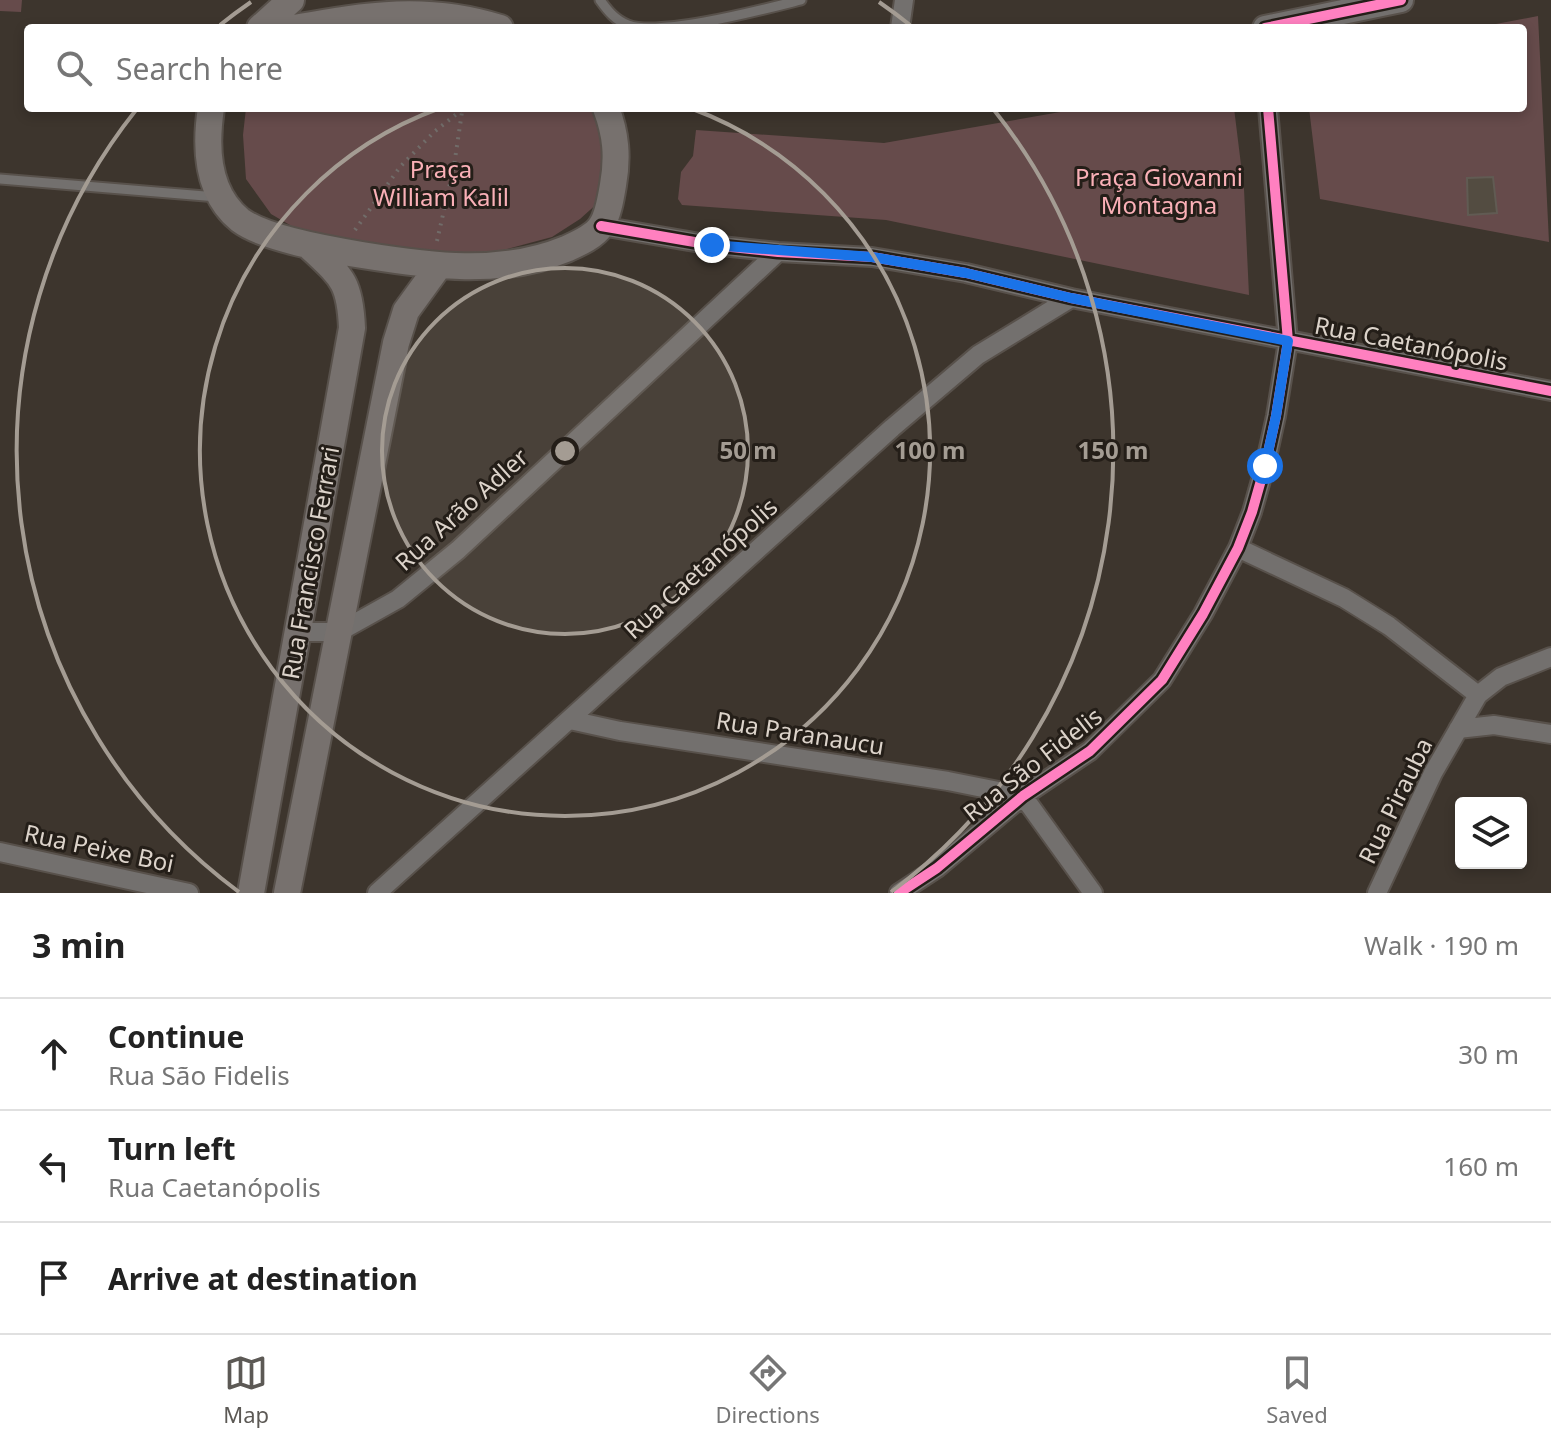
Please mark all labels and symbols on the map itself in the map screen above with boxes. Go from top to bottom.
park label: Praça William Kalil [373,152,509,213]
park label: Praça Giovanni Montagna [1075,160,1243,221]
route end [694,227,730,263]
street label: Rua Caetanópolis [1312,308,1511,377]
text: 50 m [719,433,777,466]
text: 100 m [895,433,965,466]
text: 150 m [1078,433,1148,466]
centre of rings [551,437,579,465]
street label: Rua Arão Adler [387,440,535,577]
street label: Rua Francisco Ferrari [273,444,346,682]
route start [1247,448,1283,484]
street label: Rua Caetanópolis [616,490,784,646]
street label: Rua São Fidelis [956,699,1108,828]
street label: Rua Paranaucu [714,703,887,762]
street label: Rua Pirauba [1350,732,1439,869]
street label: Rua Peixe Boi [22,816,177,879]

